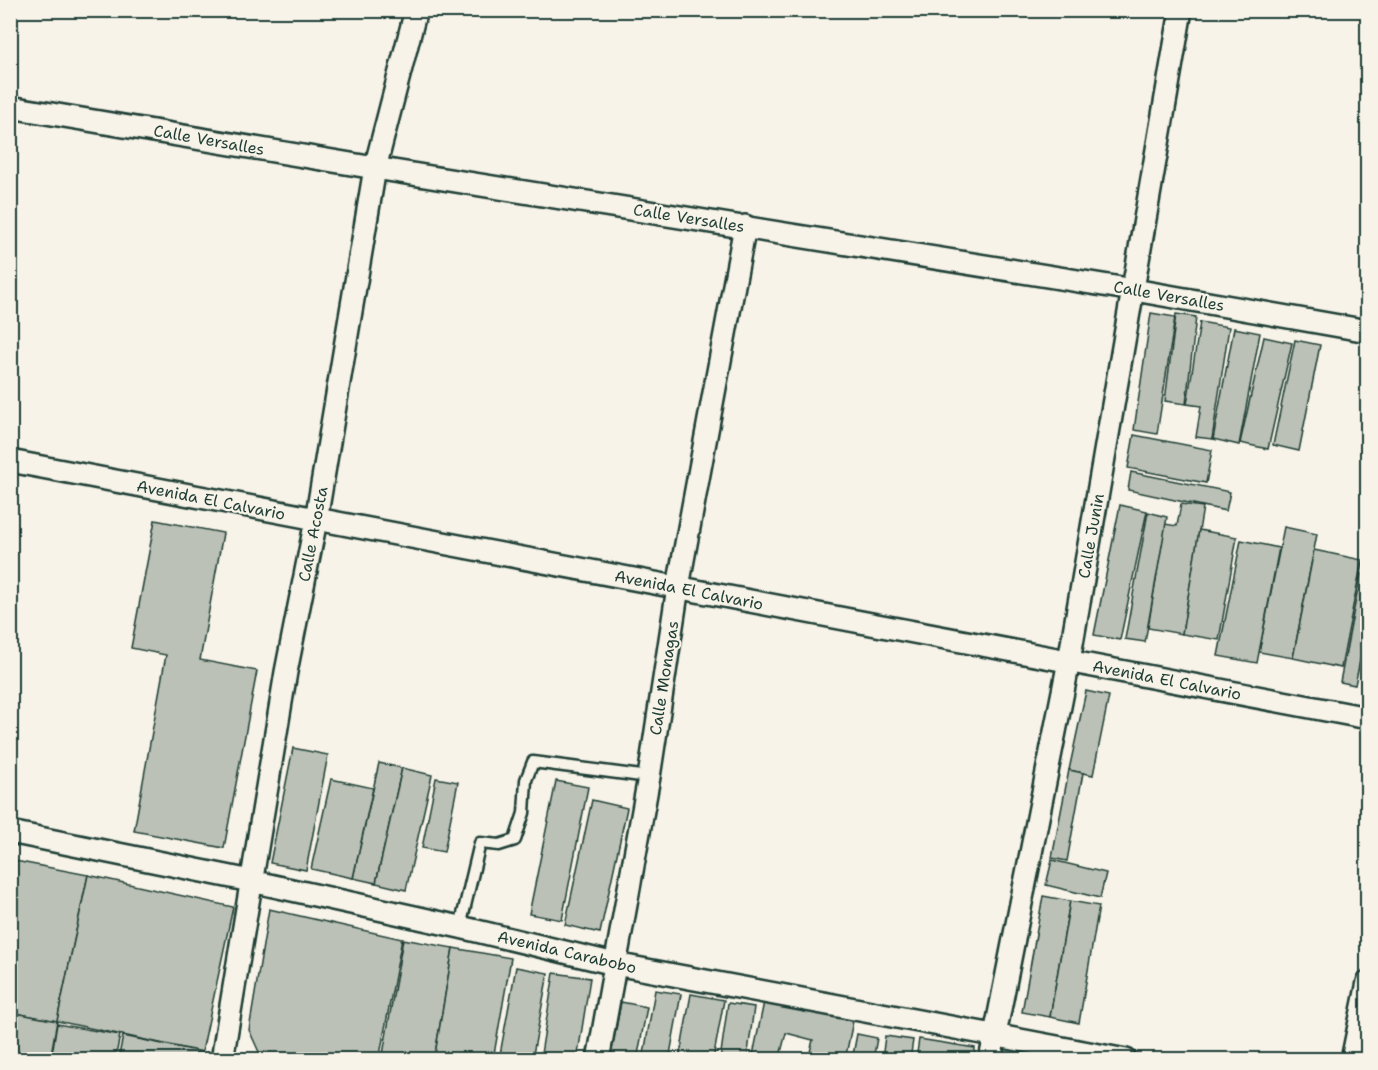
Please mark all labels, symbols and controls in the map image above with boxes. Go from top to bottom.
street label: Calle Versalles [152,120,266,160]
street label: Calle Versalles [632,199,746,237]
street label: Calle Versalles [1112,276,1226,316]
street label: Avenida El Calvario [135,475,287,525]
street label: Calle Acosta [293,485,333,583]
street label: Calle Junin [1073,492,1109,580]
street label: Avenida El Calvario [613,565,765,615]
street label: Calle Monagas [645,619,683,737]
street label: Avenida El Calvario [1091,655,1243,705]
street label: Avenida Carabobo [495,926,639,978]

